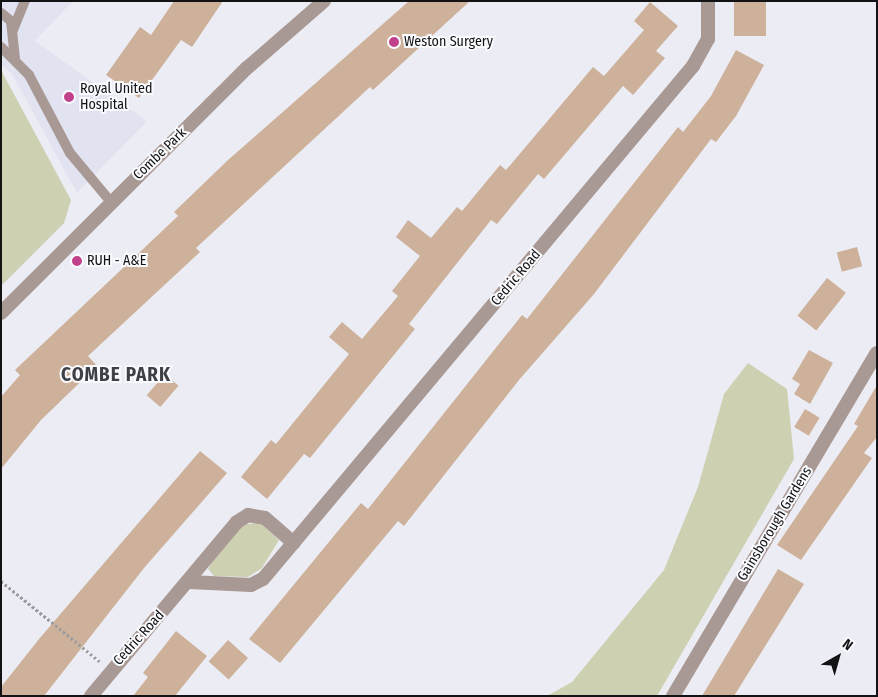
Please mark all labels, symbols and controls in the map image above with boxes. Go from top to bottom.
place label: Weston Surgery [404,34,493,50]
marker: Weston Surgery [388,36,400,48]
place label: Royal United Hospital [80,81,152,114]
marker: Royal United Hospital [62,90,76,104]
street label: Combe Park [130,125,190,183]
street label: Cedric Road [488,247,544,309]
place label: RUH - A&E [87,253,146,269]
marker: RUH - A&E [71,255,83,267]
district label: COMBE PARK [60,364,172,386]
street label: Gainsborough Gardens [734,464,816,584]
street label: Cedric Road [110,607,168,669]
north arrow [813,632,863,682]
text: N [839,636,856,654]

